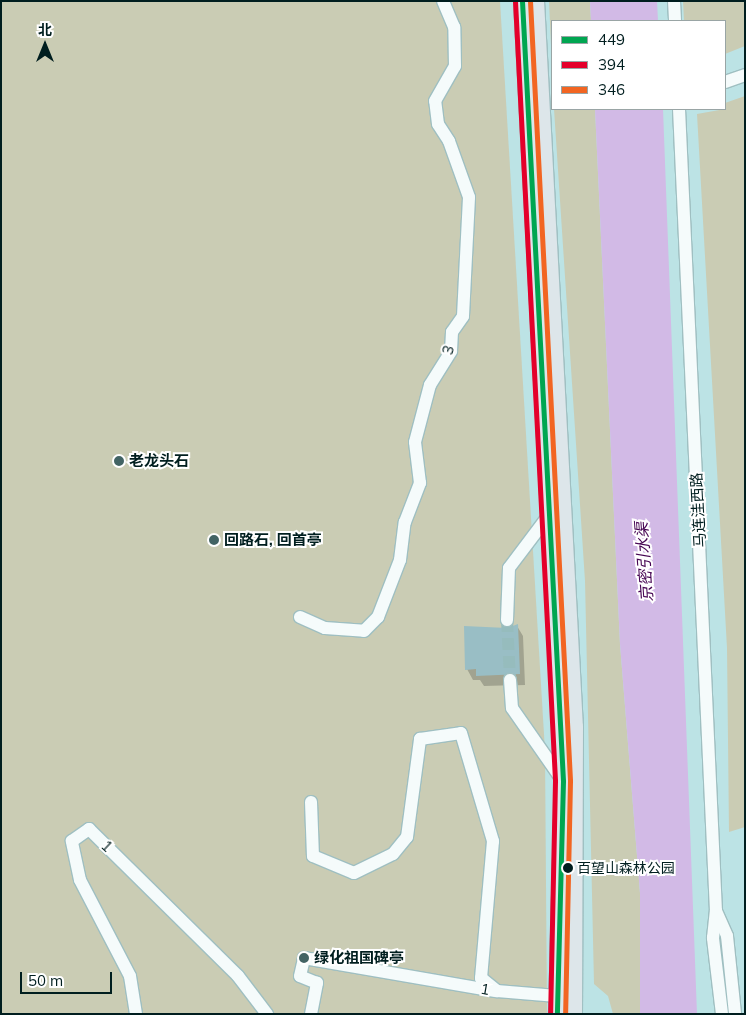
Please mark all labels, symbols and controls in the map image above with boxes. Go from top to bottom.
north arrow [20,20,70,70]
legend [551,20,726,110]
text: 北 [38,21,52,39]
text: 449 [598,30,625,49]
text: 394 [598,55,625,74]
text: 346 [598,80,625,99]
street label: 3 [438,343,458,357]
place label: 老龙头石 [129,452,189,470]
marker: 老龙头石 [113,455,125,467]
street label: 马连洼西路 [687,472,709,548]
water label: 京密引水渠 [632,521,656,603]
place label: 回路石, 回首亭 [224,531,322,549]
marker: 回路石, 回首亭 [208,534,220,546]
street label: 1 [98,836,116,856]
place label: 百望山森林公园 [577,860,675,876]
marker: 百望山森林公园 [563,863,573,873]
place label: 绿化祖国碑亭 [314,949,404,967]
marker: 绿化祖国碑亭 [298,952,310,964]
scale bar [22,962,115,994]
text: 50 m [28,971,63,990]
street label: 1 [479,979,491,999]

